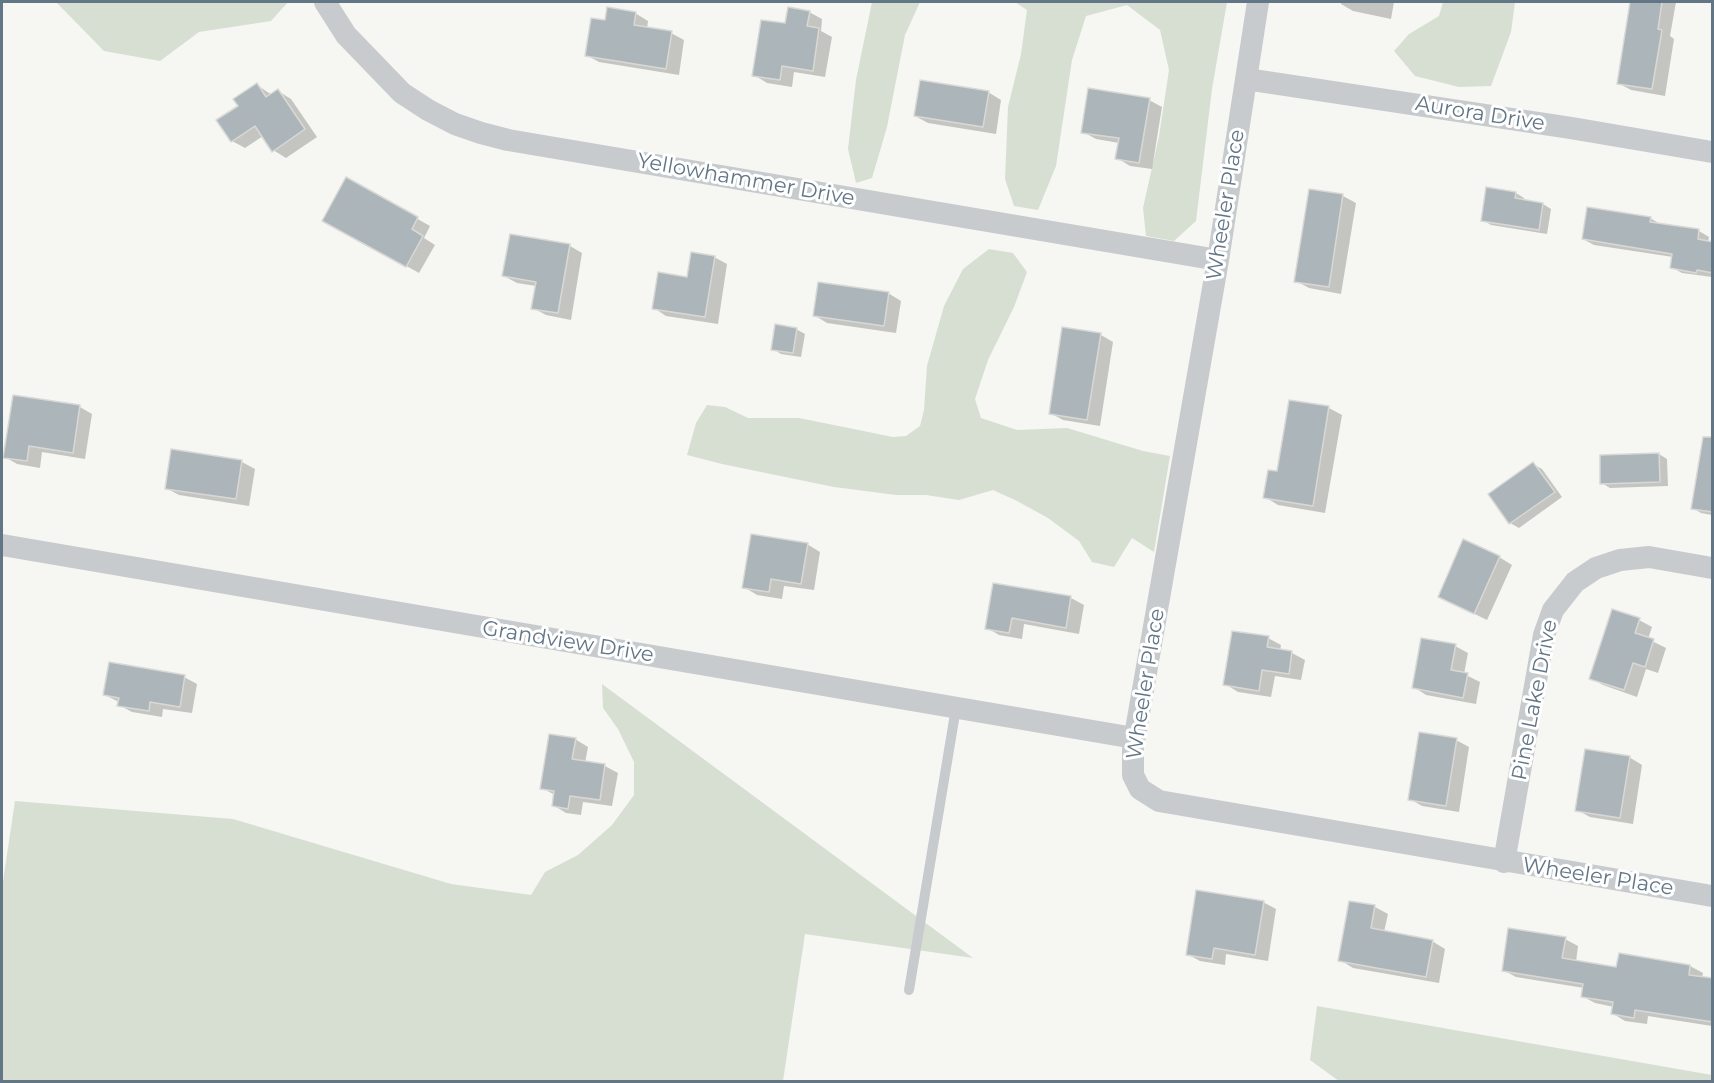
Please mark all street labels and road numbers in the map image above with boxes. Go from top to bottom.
street label: Aurora Drive [1413,91,1547,137]
street label: Wheeler Place [1202,128,1250,282]
street label: Yellowhammer Drive [635,148,857,212]
street label: Wheeler Place [1122,607,1170,761]
street label: Grandview Drive [481,616,655,668]
street label: Pine Lake Drive [1507,618,1563,782]
street label: Wheeler Place [1521,853,1675,901]

